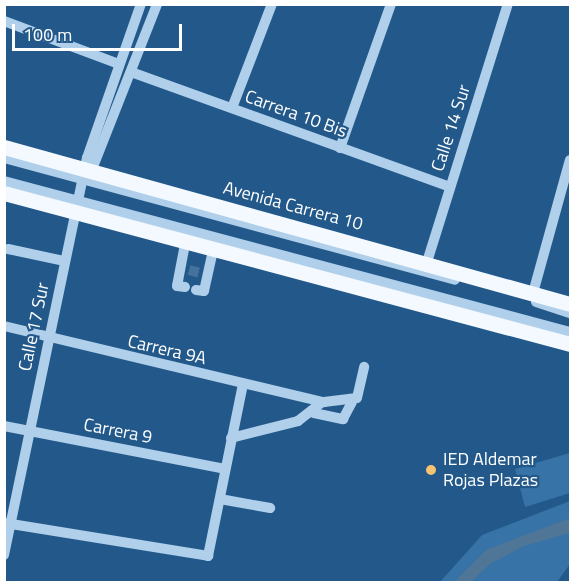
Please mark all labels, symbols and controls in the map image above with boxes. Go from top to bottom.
scale bar [15,12,184,50]
text: 100 m [23,21,72,48]
street label: Calle 14 Sur [427,82,475,174]
street label: Carrera 10 Bis [242,86,350,142]
street label: Avenida Carrera 10 [221,177,365,235]
street label: Calle 17 Sur [14,281,54,373]
street label: Carrera 9A [126,330,208,370]
street label: Carrera 9 [82,414,154,448]
place label: IED Aldemar Rojas Plazas [443,449,538,492]
marker: IED Aldemar Rojas Plazas [424,463,438,477]

